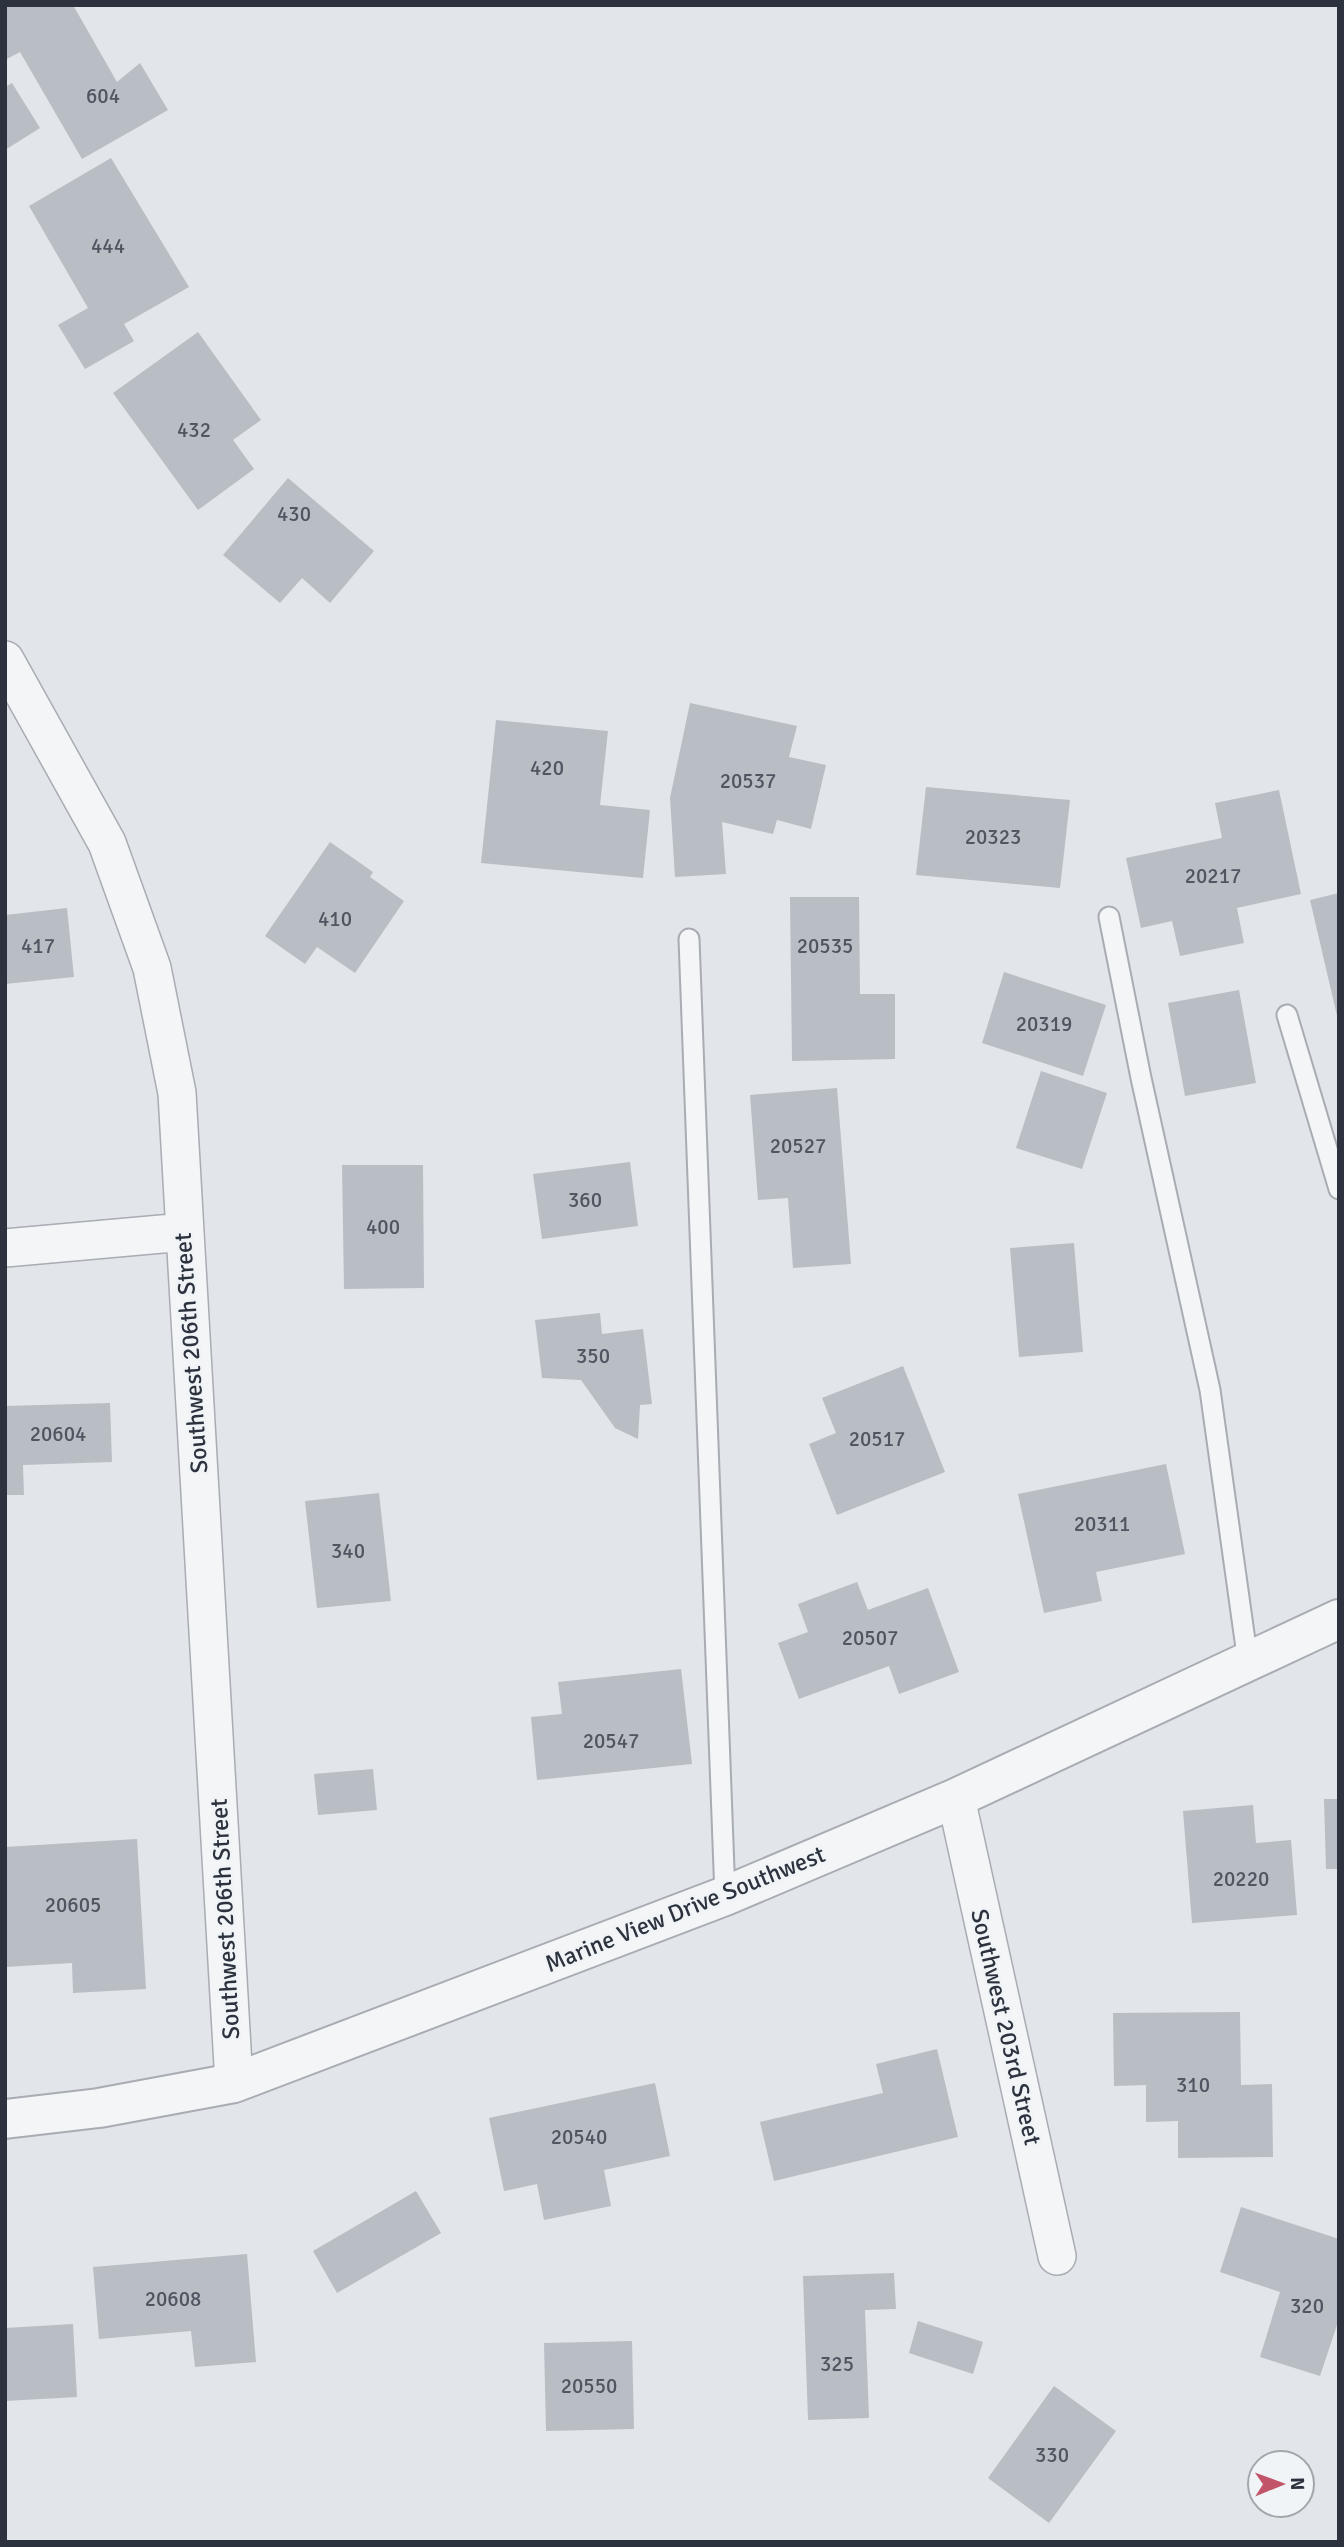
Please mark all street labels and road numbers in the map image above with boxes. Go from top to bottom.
street label: Southwest 206th Street [168,1232,214,1474]
street label: Southwest 206th Street [204,1798,246,2040]
street label: Marine View Drive Southwest [541,1839,829,1979]
street label: Southwest 203rd Street [964,1906,1048,2148]

